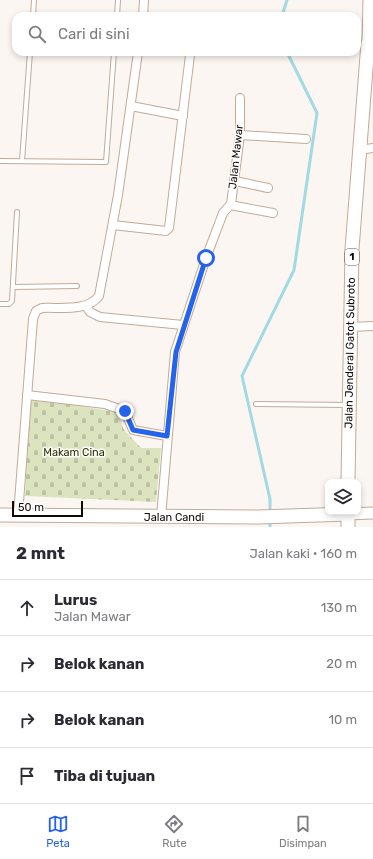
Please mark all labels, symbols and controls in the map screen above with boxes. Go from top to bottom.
search box [12,12,361,56]
icon: search [26,23,48,45]
text: Cari di sini [58,25,130,43]
street label: Jalan Mawar [226,123,246,190]
route start [197,249,215,267]
road number: 1 [345,249,359,265]
street label: Jalan Jenderal Gatot Subroto [342,277,358,429]
route end [116,402,134,420]
park label: Makam Cina [43,446,105,459]
map controls [325,479,361,515]
button: layers [325,479,361,515]
scale bar [12,499,83,518]
text: 50 m [18,501,44,514]
street label: Jalan Candi [144,511,204,524]
text: 2 mnt [16,543,65,563]
text: Jalan kaki · 160 m [250,546,357,561]
text: Lurus [54,591,97,609]
icon: ahead [16,597,38,619]
text: 130 m [321,600,357,615]
text: Jalan Mawar [54,609,131,624]
icon: right [16,653,38,675]
text: Belok kanan [54,655,144,673]
text: 20 m [326,656,357,671]
icon: right [16,709,38,731]
text: Belok kanan [54,711,144,729]
text: 10 m [328,712,357,727]
icon: arrive [16,765,38,787]
text: Tiba di tujuan [54,767,155,785]
tab: Peta [46,813,70,850]
tab: Rute [162,813,187,850]
tab: Disimpan [279,813,327,850]

